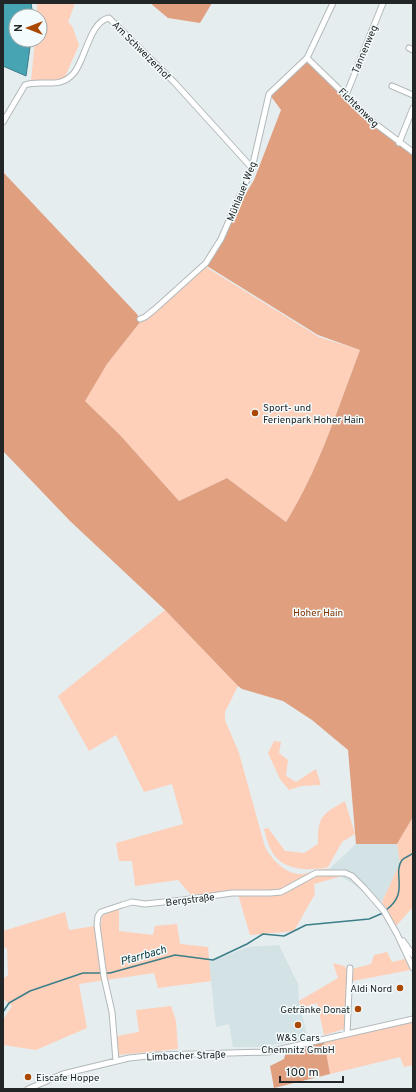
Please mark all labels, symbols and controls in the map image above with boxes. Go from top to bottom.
north arrow [8,8,48,48]
street label: Am Schweizerhof [109,19,174,84]
street label: Tannenweg [349,23,381,76]
text: N [12,24,26,32]
street label: Fichtenweg [335,85,381,131]
street label: Mühlauer Weg [224,160,260,224]
place label: Sport- und Ferienpark Hoher Hain [263,402,364,427]
marker: Sport- und Ferienpark Hoher Hain [250,408,260,418]
park label: Hoher Hain [293,607,343,620]
street label: Bergstraße [165,891,215,910]
water label: Pfarrbach [119,943,168,969]
place label: Aldi Nord [350,983,392,996]
marker: Aldi Nord [395,983,405,993]
place label: Getränke Donat [280,1004,350,1017]
marker: Getränke Donat [353,1004,363,1014]
marker: W&S Cars Chemnitz GmbH [293,1020,303,1030]
place label: W&S Cars Chemnitz GmbH [261,1032,335,1057]
street label: Limbacher Straße [146,1049,226,1064]
scale bar [280,1058,343,1084]
text: 100 m [286,1065,319,1081]
marker: Eiscafe Hoppe [23,1072,33,1082]
place label: Eiscafe Hoppe [36,1072,99,1085]

